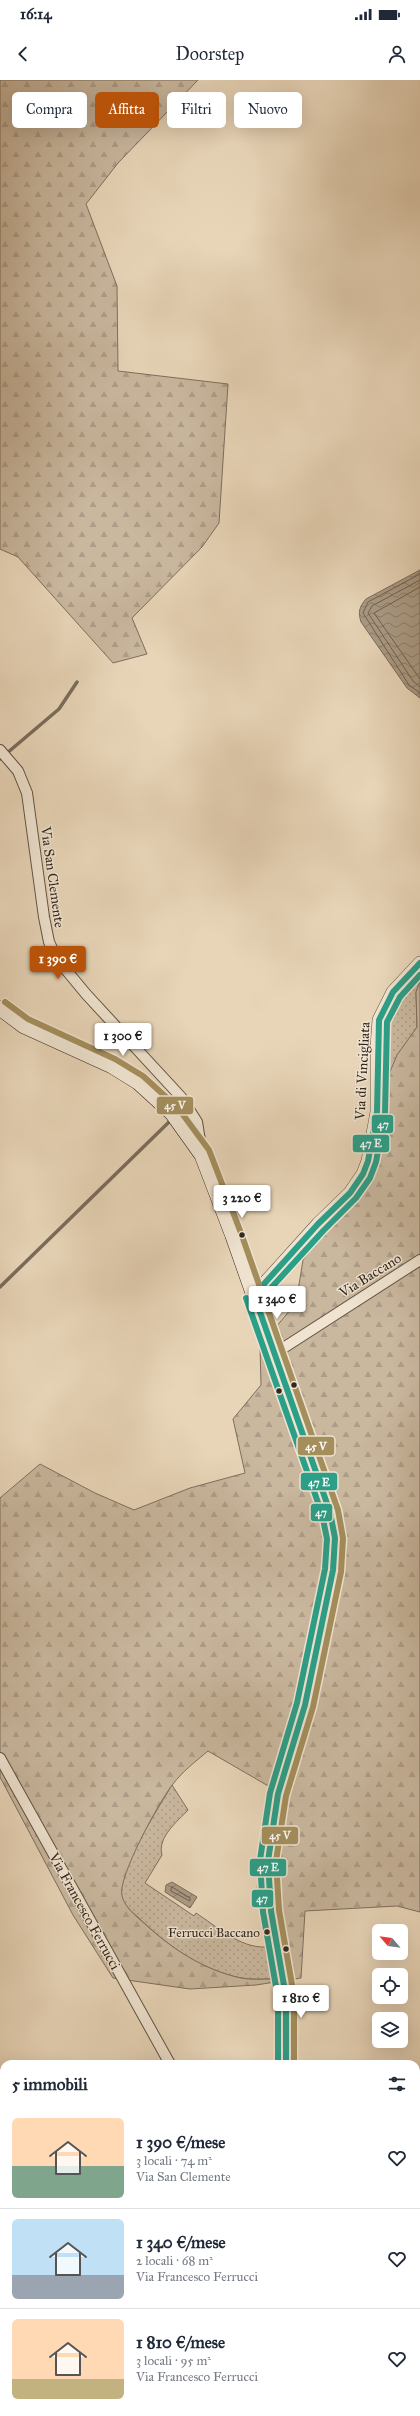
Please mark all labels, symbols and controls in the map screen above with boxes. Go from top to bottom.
text: 16:14 [20,5,52,23]
icon: back [12,43,34,65]
text: Doorstep [176,43,244,65]
icon: person [386,43,408,65]
chip: Compra [12,92,87,128]
chip: Affitta [95,92,159,128]
chip: Filtri [167,92,226,128]
chip: Nuovo [234,92,302,128]
street label: Via San Clemente [37,824,68,929]
pin: 1 390 € [21,946,95,980]
text: 1 390 € [39,951,77,967]
street label: Via di Vincigliata [351,1021,374,1122]
pin: 1 300 € [86,1023,160,1057]
text: 1 300 € [104,1028,142,1044]
line badge: 45 V [156,1096,194,1115]
text: 45 V [164,1099,187,1113]
line badge: 47 [371,1114,394,1134]
text: 47 [377,1118,389,1132]
line badge: 47 E [352,1134,390,1153]
text: 47 E [360,1137,382,1151]
pin: 3 220 € [205,1185,279,1219]
text: 3 220 € [222,1190,262,1206]
unlabelled marker [237,1230,247,1240]
street label: Via Baccano [335,1250,405,1302]
pin: 1 340 € [240,1286,314,1320]
text: 1 340 € [258,1291,296,1307]
unlabelled marker [289,1380,299,1390]
unlabelled marker [274,1386,284,1396]
line badge: 45 V [297,1436,335,1456]
text: 45 V [305,1440,328,1454]
line badge: 47 E [300,1472,338,1491]
text: 47 E [308,1476,330,1490]
line badge: 47 [310,1503,333,1522]
text: 47 [315,1506,327,1520]
line badge: 45 V [261,1826,299,1845]
text: 45 V [269,1829,292,1843]
street label: Via Francesco Ferrucci [45,1849,124,1973]
line badge: 47 E [249,1858,287,1877]
text: 47 E [257,1861,279,1875]
line badge: 47 [251,1889,274,1908]
text: 47 [256,1892,268,1906]
north arrow [372,1924,408,1960]
map controls [372,1924,408,2048]
place label: Ferrucci Baccano [168,1925,260,1941]
marker: Ferrucci Baccano [262,1927,272,1937]
unlabelled marker [281,1944,291,1954]
button: locate [372,1968,408,2004]
pin: 1 810 € [264,1985,338,2019]
text: 1 810 € [282,1990,320,2006]
button: layers [372,2012,408,2048]
icon: filters [386,2073,408,2095]
text: 5 immobili [12,2074,88,2095]
text: 1 390 €/mese [136,2132,225,2153]
icon: home [44,2134,92,2182]
icon: heart [386,2147,408,2169]
text: 3 locali · 74 m² [136,2153,212,2169]
text: Via San Clemente [136,2169,231,2185]
text: 1 340 €/mese [136,2232,226,2253]
icon: home [44,2235,92,2283]
icon: heart [386,2248,408,2270]
text: 2 locali · 68 m² [136,2253,213,2269]
text: Via Francesco Ferrucci [136,2269,258,2285]
text: 1 810 €/mese [136,2332,225,2353]
icon: home [44,2335,92,2383]
icon: heart [386,2348,408,2370]
text: 3 locali · 95 m² [136,2353,211,2369]
text: Via Francesco Ferrucci [136,2369,258,2385]

